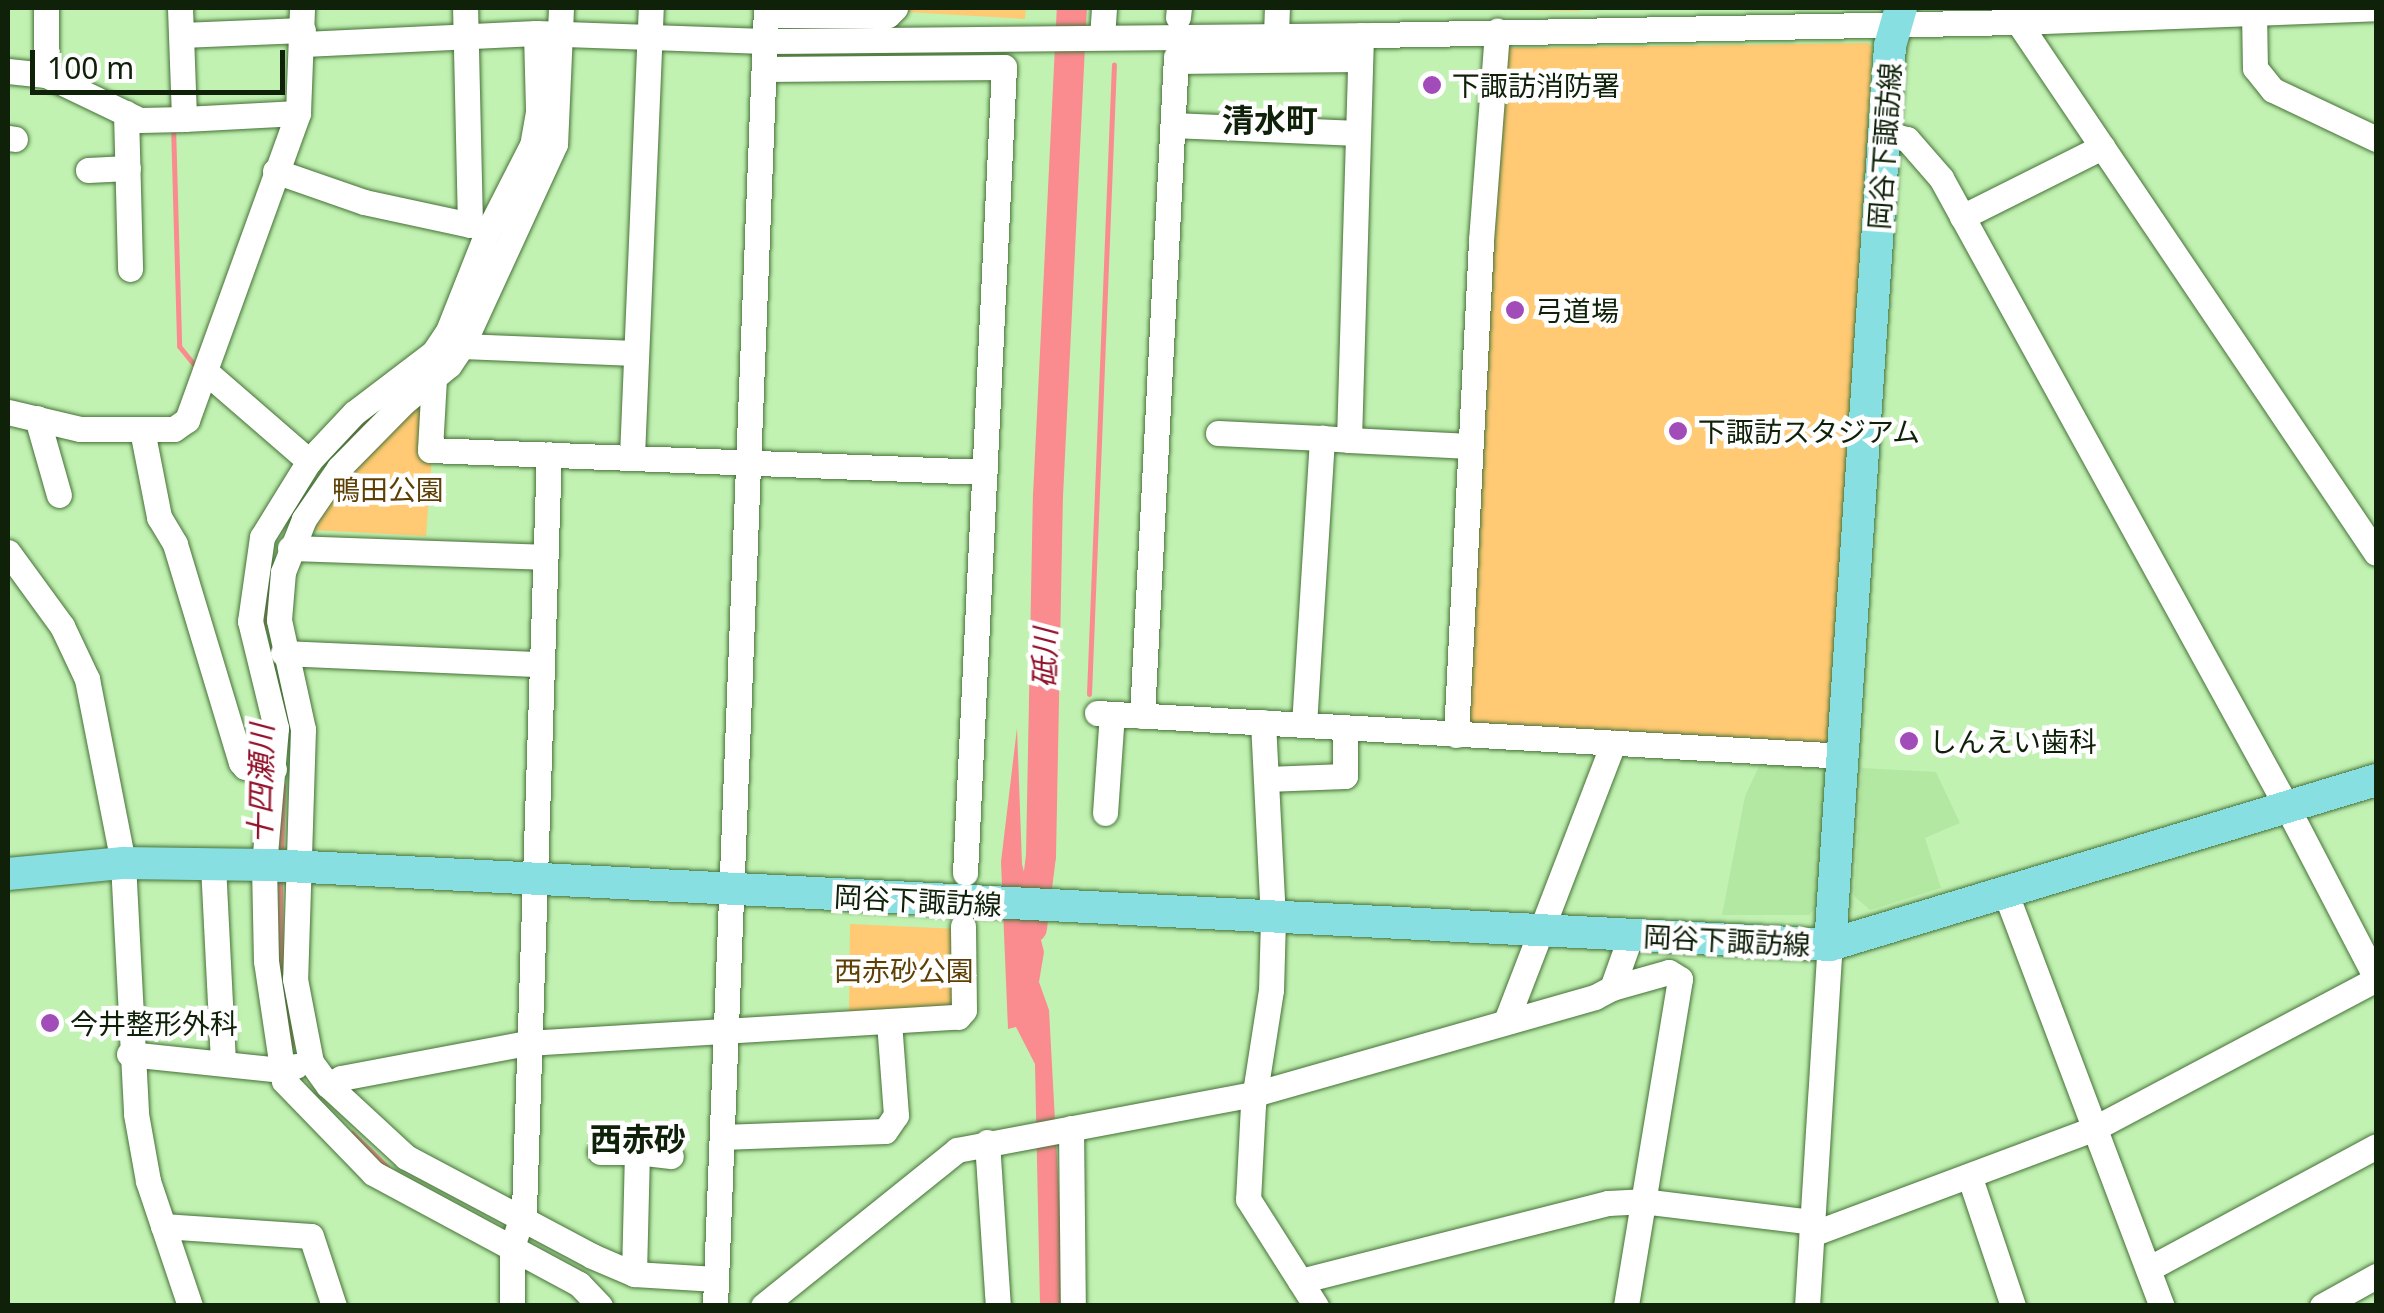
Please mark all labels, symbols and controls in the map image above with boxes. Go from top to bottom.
scale bar [35,30,290,92]
text: 100 m [47,47,134,88]
street label: 岡谷下諏訪線 [1861,61,1907,231]
place label: 下諏訪消防署 [1452,68,1620,102]
marker: 下諏訪消防署 [1421,74,1443,96]
district label: 清水町 [1222,101,1318,139]
place label: 弓道場 [1535,293,1619,327]
marker: 弓道場 [1504,299,1526,321]
place label: 下諏訪スタジアム [1698,414,1922,448]
marker: 下諏訪スタジアム [1667,420,1689,442]
park label: 鴨田公園 [332,472,444,506]
water label: 砥川 [1026,628,1064,688]
water label: 十四瀬川 [242,724,280,844]
place label: しんえい歯科 [1929,724,2097,758]
marker: しんえい歯科 [1898,730,1920,752]
street label: 岡谷下諏訪線 [833,879,1003,921]
street label: 岡谷下諏訪線 [1642,919,1812,961]
park label: 西赤砂公園 [834,953,974,987]
place label: 今井整形外科 [70,1006,238,1040]
marker: 今井整形外科 [39,1012,61,1034]
district label: 西赤砂 [590,1120,686,1158]

